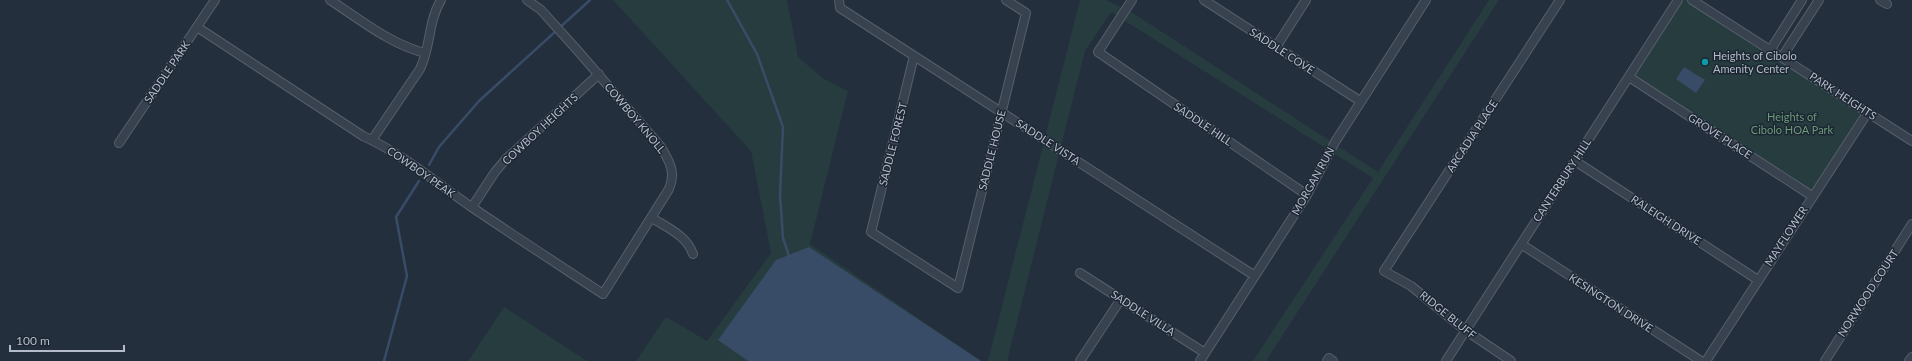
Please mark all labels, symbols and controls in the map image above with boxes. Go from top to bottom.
street label: SADDLE COVE [1248,25,1317,76]
street label: SADDLE PARK [141,37,193,105]
place label: Heights of Cibolo Amenity Center [1713,49,1797,75]
marker: Heights of Cibolo Amenity Center [1700,57,1710,67]
street label: PARK HEIGHTS [1807,69,1879,122]
street label: COWBOY KNOLL [602,80,669,156]
street label: COWBOY HEIGHTS [499,90,580,167]
street label: ARCADIA PLACE [1443,97,1500,174]
street label: SADDLE HILL [1172,99,1235,148]
street label: SADDLE FOREST [876,100,909,187]
street label: SADDLE HOUSE [975,108,1008,191]
street label: GROVE PLACE [1686,110,1755,161]
park label: Heights of Cibolo HOA Park [1751,110,1834,136]
street label: SADDLE VISTA [1014,116,1083,168]
street label: CANTERBURY HILL [1530,135,1594,224]
street label: COWBOY PEAK [385,143,458,200]
street label: MORGAN RUN [1289,144,1337,217]
street label: RALEIGH DRIVE [1629,192,1704,247]
street label: MAYFLOWER [1761,203,1810,268]
street label: NORWOOD COURT [1835,246,1901,339]
street label: KESINGTON DRIVE [1567,271,1656,335]
street label: SADDLE VILLA [1109,287,1178,338]
street label: RIDGE BLUFF [1418,288,1479,341]
scale bar [10,327,124,353]
text: 100 m [16,333,50,348]

